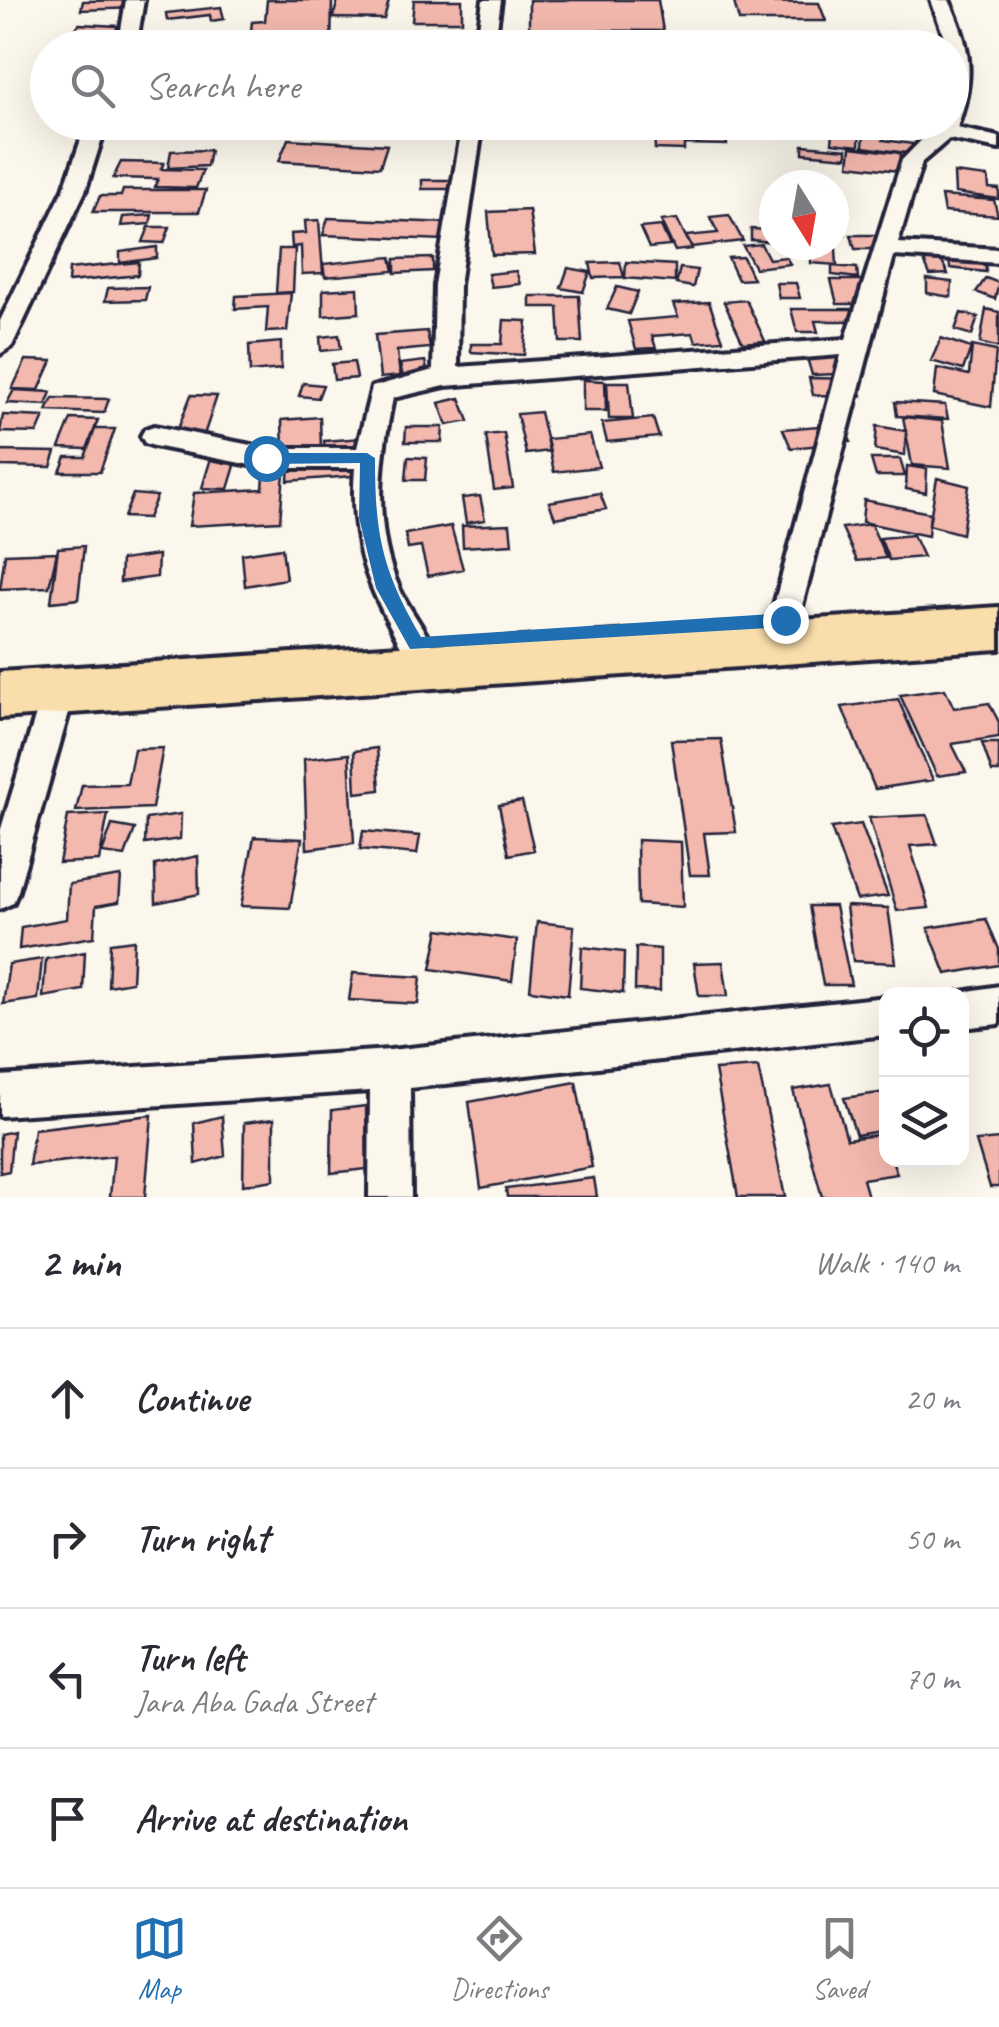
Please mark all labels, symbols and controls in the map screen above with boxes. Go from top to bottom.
search box [30,30,969,140]
icon: search [65,58,120,113]
text: Search here [145,62,300,109]
north arrow [759,170,849,260]
route start [244,436,290,482]
route end [763,598,809,644]
map controls [879,987,969,1167]
button: locate [879,987,969,1077]
button: layers [879,1077,969,1167]
text: 2 min [40,1236,120,1289]
text: Walk · 140 m [815,1242,959,1283]
icon: ahead [40,1371,95,1426]
text: Continue [135,1375,249,1422]
text: 20 m [905,1378,959,1419]
icon: right [40,1511,95,1566]
text: Turn right [135,1515,269,1562]
text: 50 m [905,1518,959,1559]
text: Turn left [135,1634,245,1681]
icon: left [40,1651,95,1706]
text: 70 m [905,1658,959,1699]
text: Jara Aba Gada Street [135,1681,373,1722]
icon: arrive [40,1791,95,1846]
text: Arrive at destination [135,1795,407,1842]
tab: Map [132,1911,187,2006]
tab: Directions [451,1911,548,2006]
tab: Saved [812,1911,867,2006]

